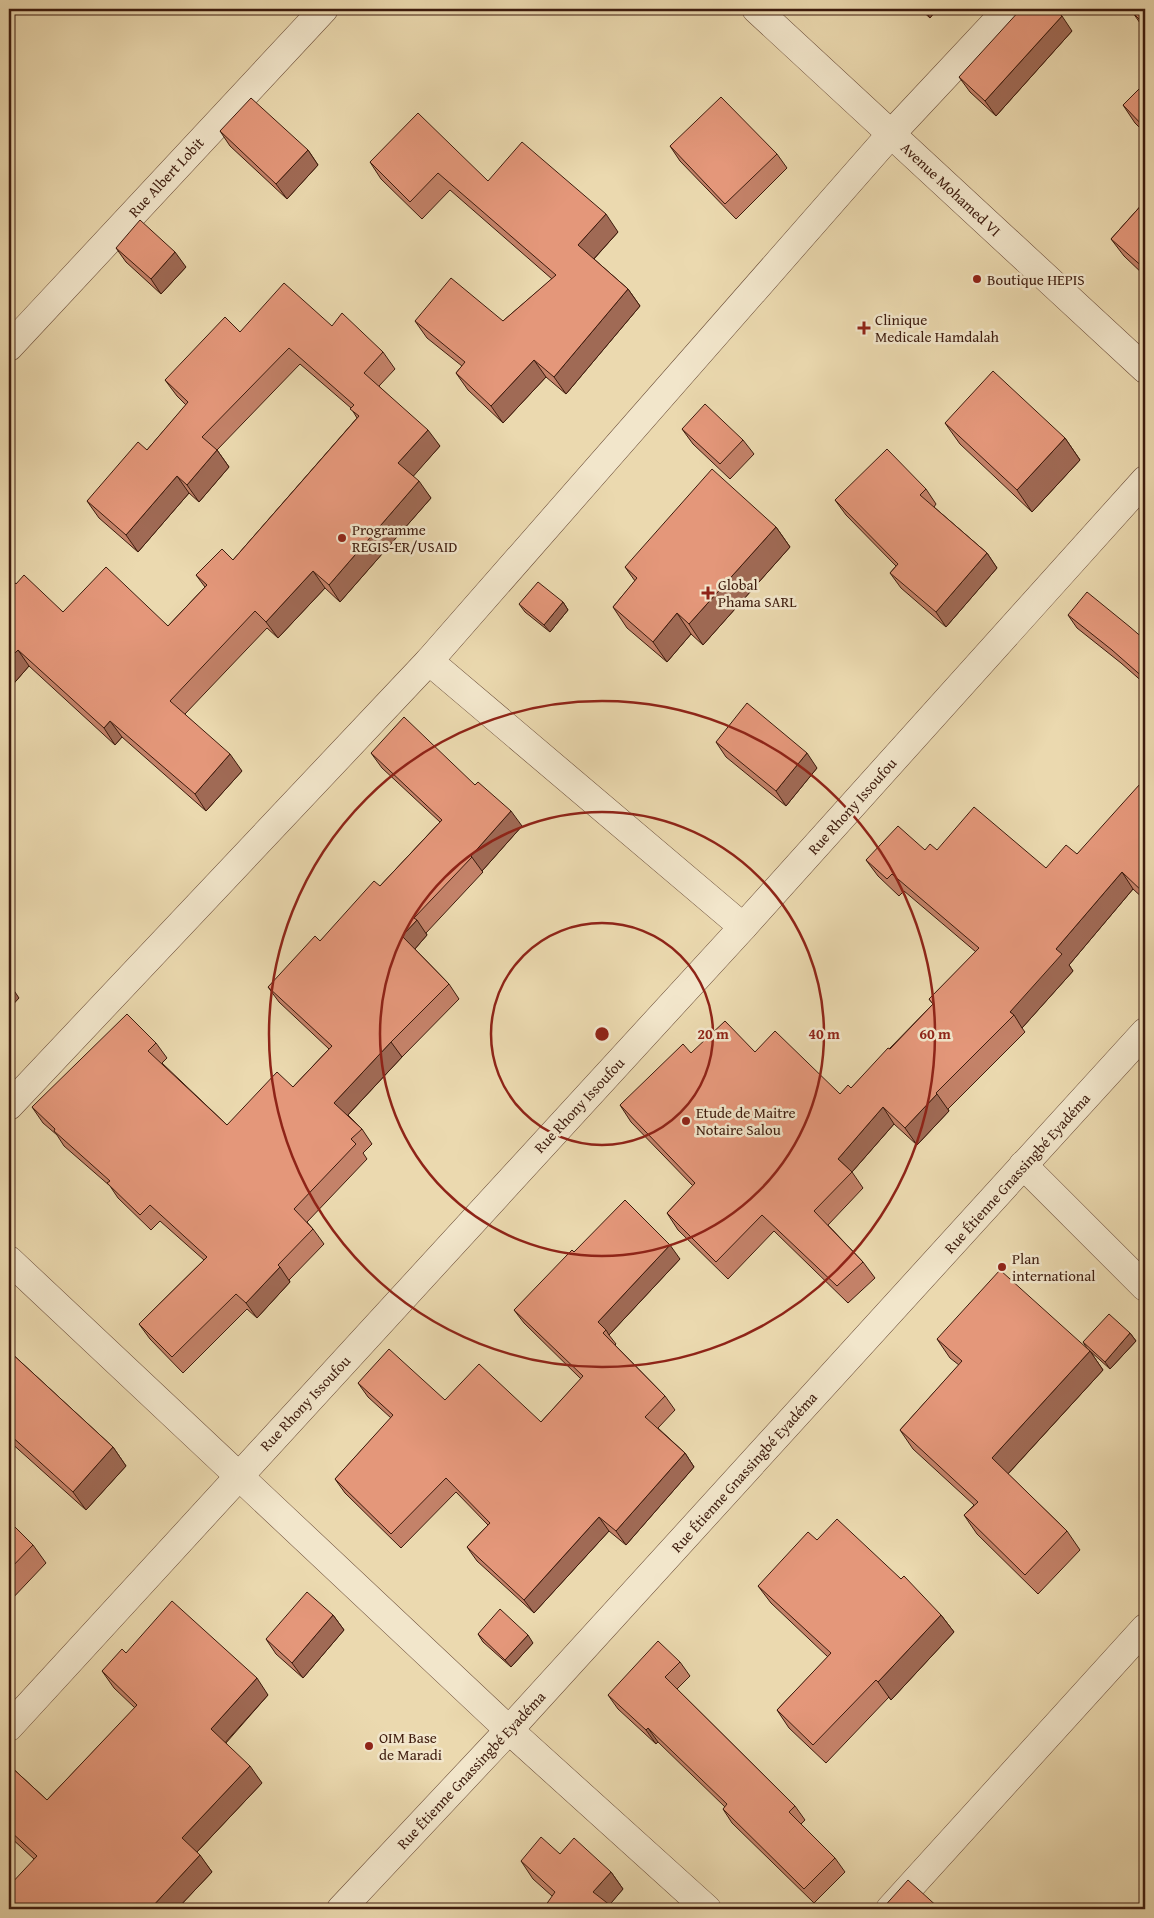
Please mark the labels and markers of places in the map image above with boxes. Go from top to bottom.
place label: Boutique HEPIS [987,269,1085,290]
marker: Boutique HEPIS [971,273,983,285]
place label: Clinique Medicale Hamdalah [875,309,1000,347]
marker: Clinique Medicale Hamdalah [857,321,871,335]
place label: Programme REGIS-ER/USAID [352,519,457,557]
marker: Programme REGIS-ER/USAID [336,532,348,544]
place label: Global Phama SARL [718,574,797,612]
marker: Global Phama SARL [702,587,714,599]
centre of rings [593,1025,611,1043]
place label: Etude de Maitre Notaire Salou [696,1102,796,1140]
marker: Etude de Maitre Notaire Salou [680,1115,692,1127]
place label: Plan international [1012,1248,1096,1286]
marker: Plan international [996,1261,1008,1273]
place label: OIM Base de Maradi [379,1727,442,1765]
marker: OIM Base de Maradi [363,1740,375,1752]

